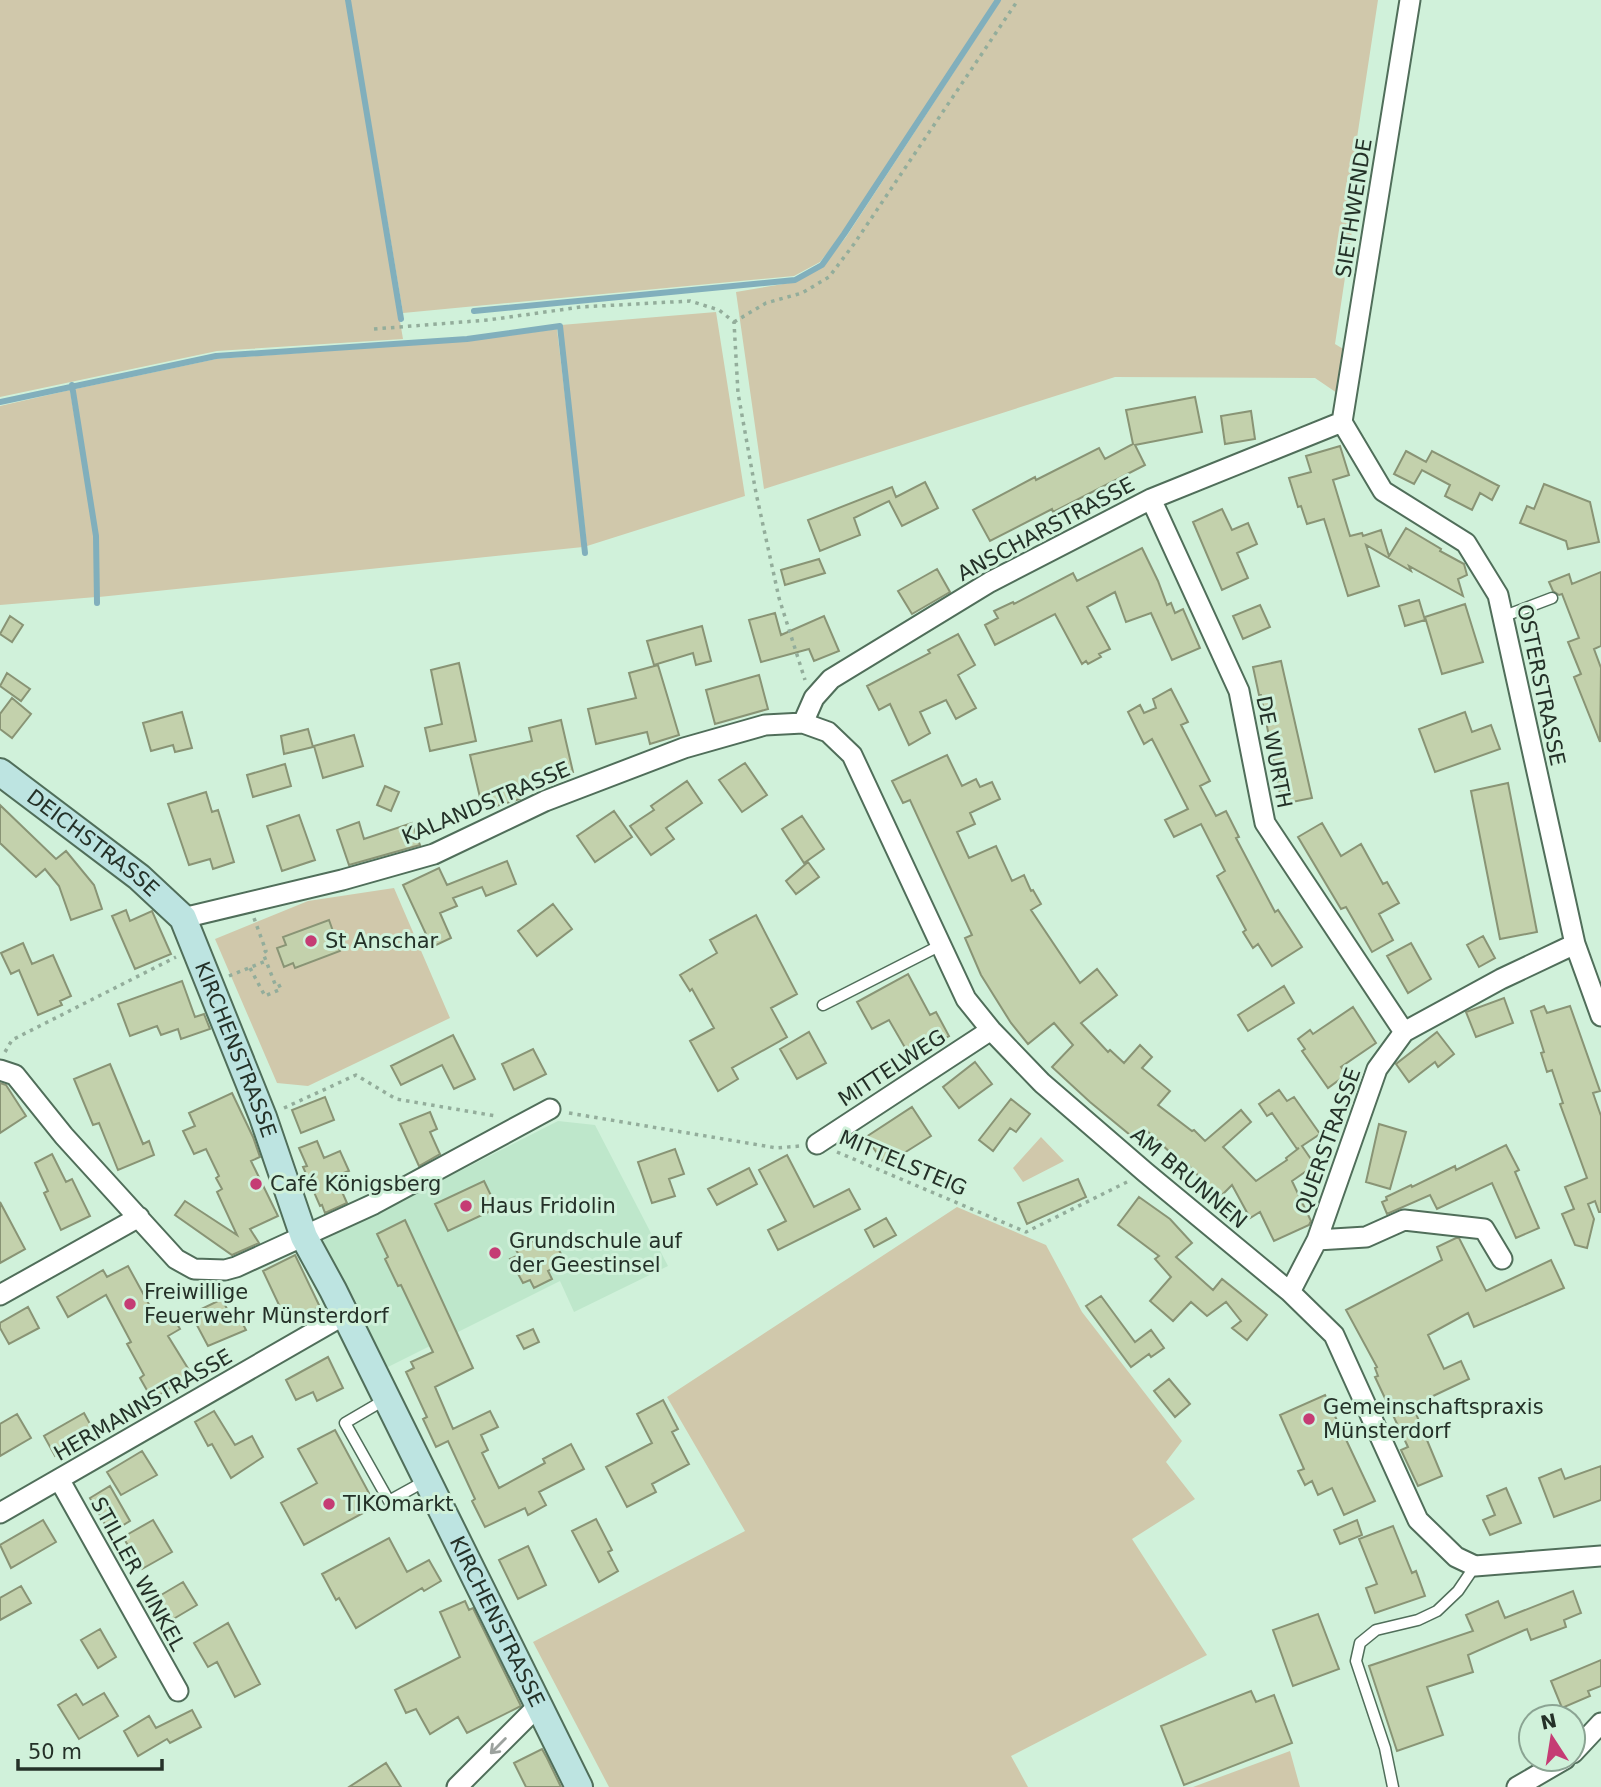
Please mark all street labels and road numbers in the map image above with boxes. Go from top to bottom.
street label: SIETHWENDE [1331,137,1377,279]
street label: ANSCHARSTRASSE [953,472,1139,586]
street label: OSTERSTRASSE [1512,602,1570,768]
street label: DE WURTH [1251,694,1297,810]
street label: KALANDSTRASSE [398,757,574,849]
street label: DEICHSTRASSE [22,785,164,901]
street label: KIRCHENSTRASSE [190,958,281,1141]
street label: MITTELWEG [834,1024,950,1112]
street label: QUERSTRASSE [1290,1065,1366,1217]
street label: AM BRUNNEN [1126,1123,1252,1233]
street label: MITTELSTEIG [836,1125,970,1201]
street label: HERMANNSTRASSE [50,1344,236,1466]
street label: STILLER WINKEL [86,1493,190,1655]
street label: KIRCHENSTRASSE [445,1532,549,1711]

